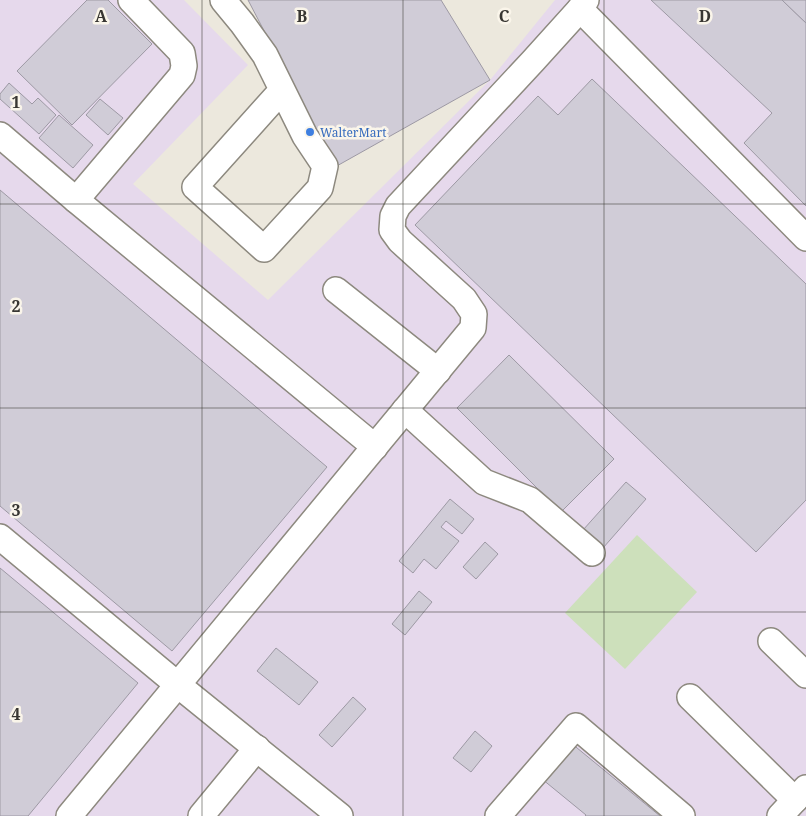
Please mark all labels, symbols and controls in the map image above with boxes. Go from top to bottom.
text: A [95,5,108,27]
text: B [297,5,308,27]
text: C [499,5,510,27]
text: D [699,5,711,27]
text: 1 [11,91,21,113]
place label: WalterMart [320,124,386,141]
marker: WalterMart [304,126,316,138]
text: 2 [11,295,21,317]
text: 3 [11,499,21,521]
text: 4 [11,703,21,725]

